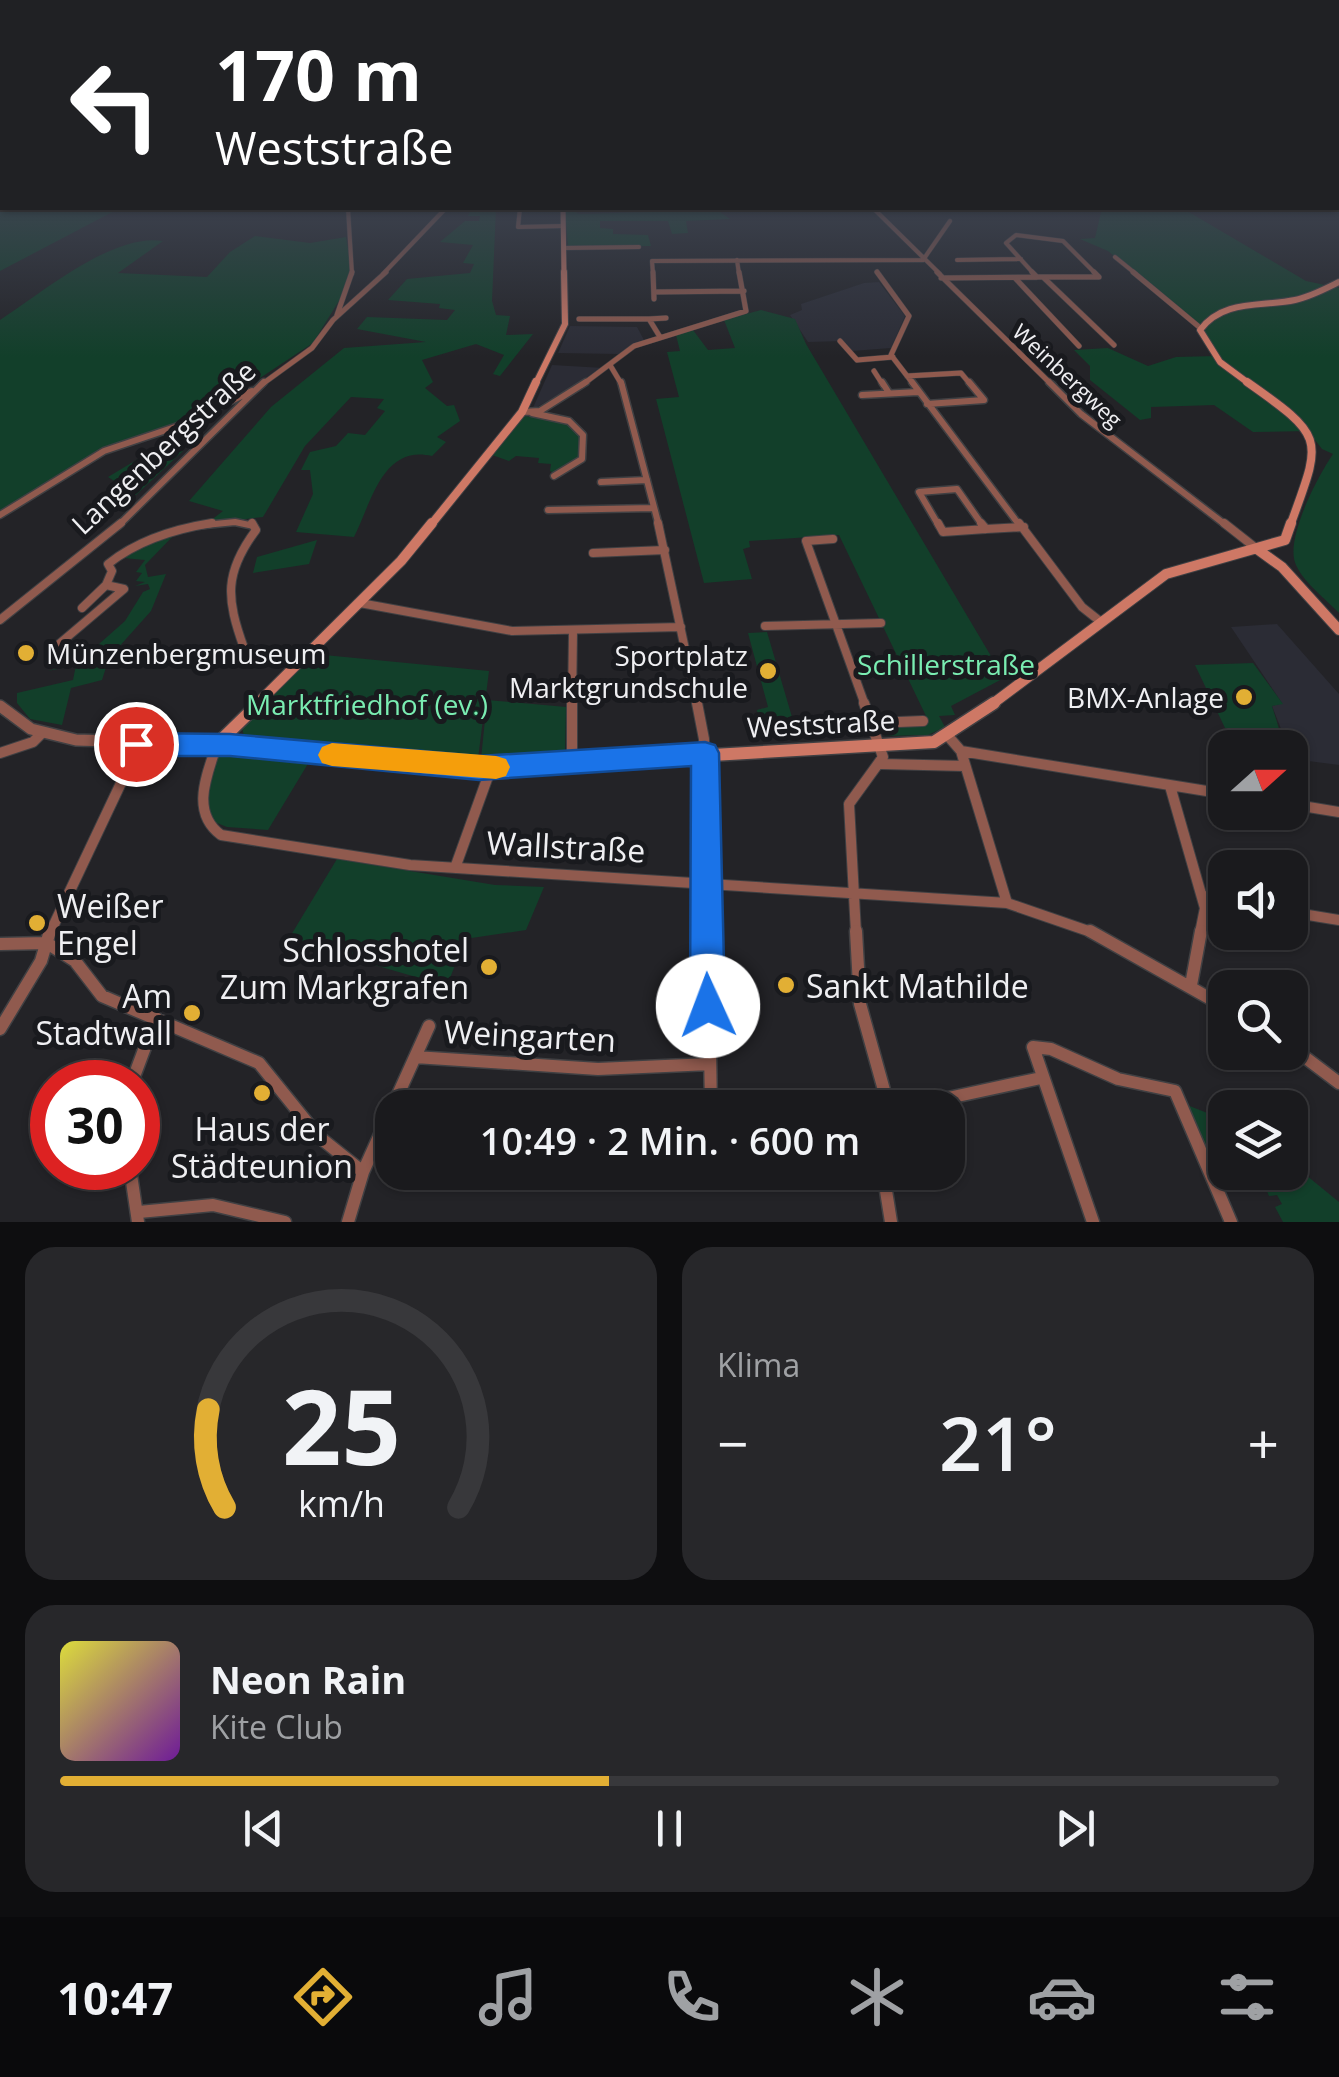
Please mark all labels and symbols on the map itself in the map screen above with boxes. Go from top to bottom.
street label: Weinbergweg [1007,316,1129,434]
street label: Langenbergstraße [63,352,263,542]
place label: Münzenbergmuseum [46,634,326,672]
place label: Sportplatz Marktgrundschule [509,636,748,706]
marker: Münzenbergmuseum [15,642,37,664]
park label: Schillerstraße [857,645,1035,683]
marker: Sportplatz Marktgrundschule [757,660,779,682]
place label: BMX-Anlage [1067,678,1224,716]
park label: Marktfriedhof (ev.) [246,685,488,723]
marker: BMX-Anlage [1233,686,1255,708]
street label: Weststraße [746,700,896,746]
pin [94,702,179,787]
north arrow [1208,730,1308,830]
street label: Wallstraße [486,820,646,872]
place label: Weißer Engel [57,884,164,964]
marker: Weißer Engel [26,912,48,934]
place label: Schlosshotel Zum Markgrafen [220,928,469,1008]
position arrow [656,954,760,1058]
marker: Schlosshotel Zum Markgrafen [478,956,500,978]
place label: Sankt Mathilde [806,964,1029,1007]
place label: Am Stadtwall [36,974,172,1054]
marker: Sankt Mathilde [775,974,797,996]
marker: Am Stadtwall [181,1002,203,1024]
street label: Weingarten [443,1009,617,1061]
speed limit sign: 30 [30,1060,160,1190]
marker: Haus der Städteunion [251,1082,273,1104]
place label: Haus der Städteunion [171,1107,353,1187]

